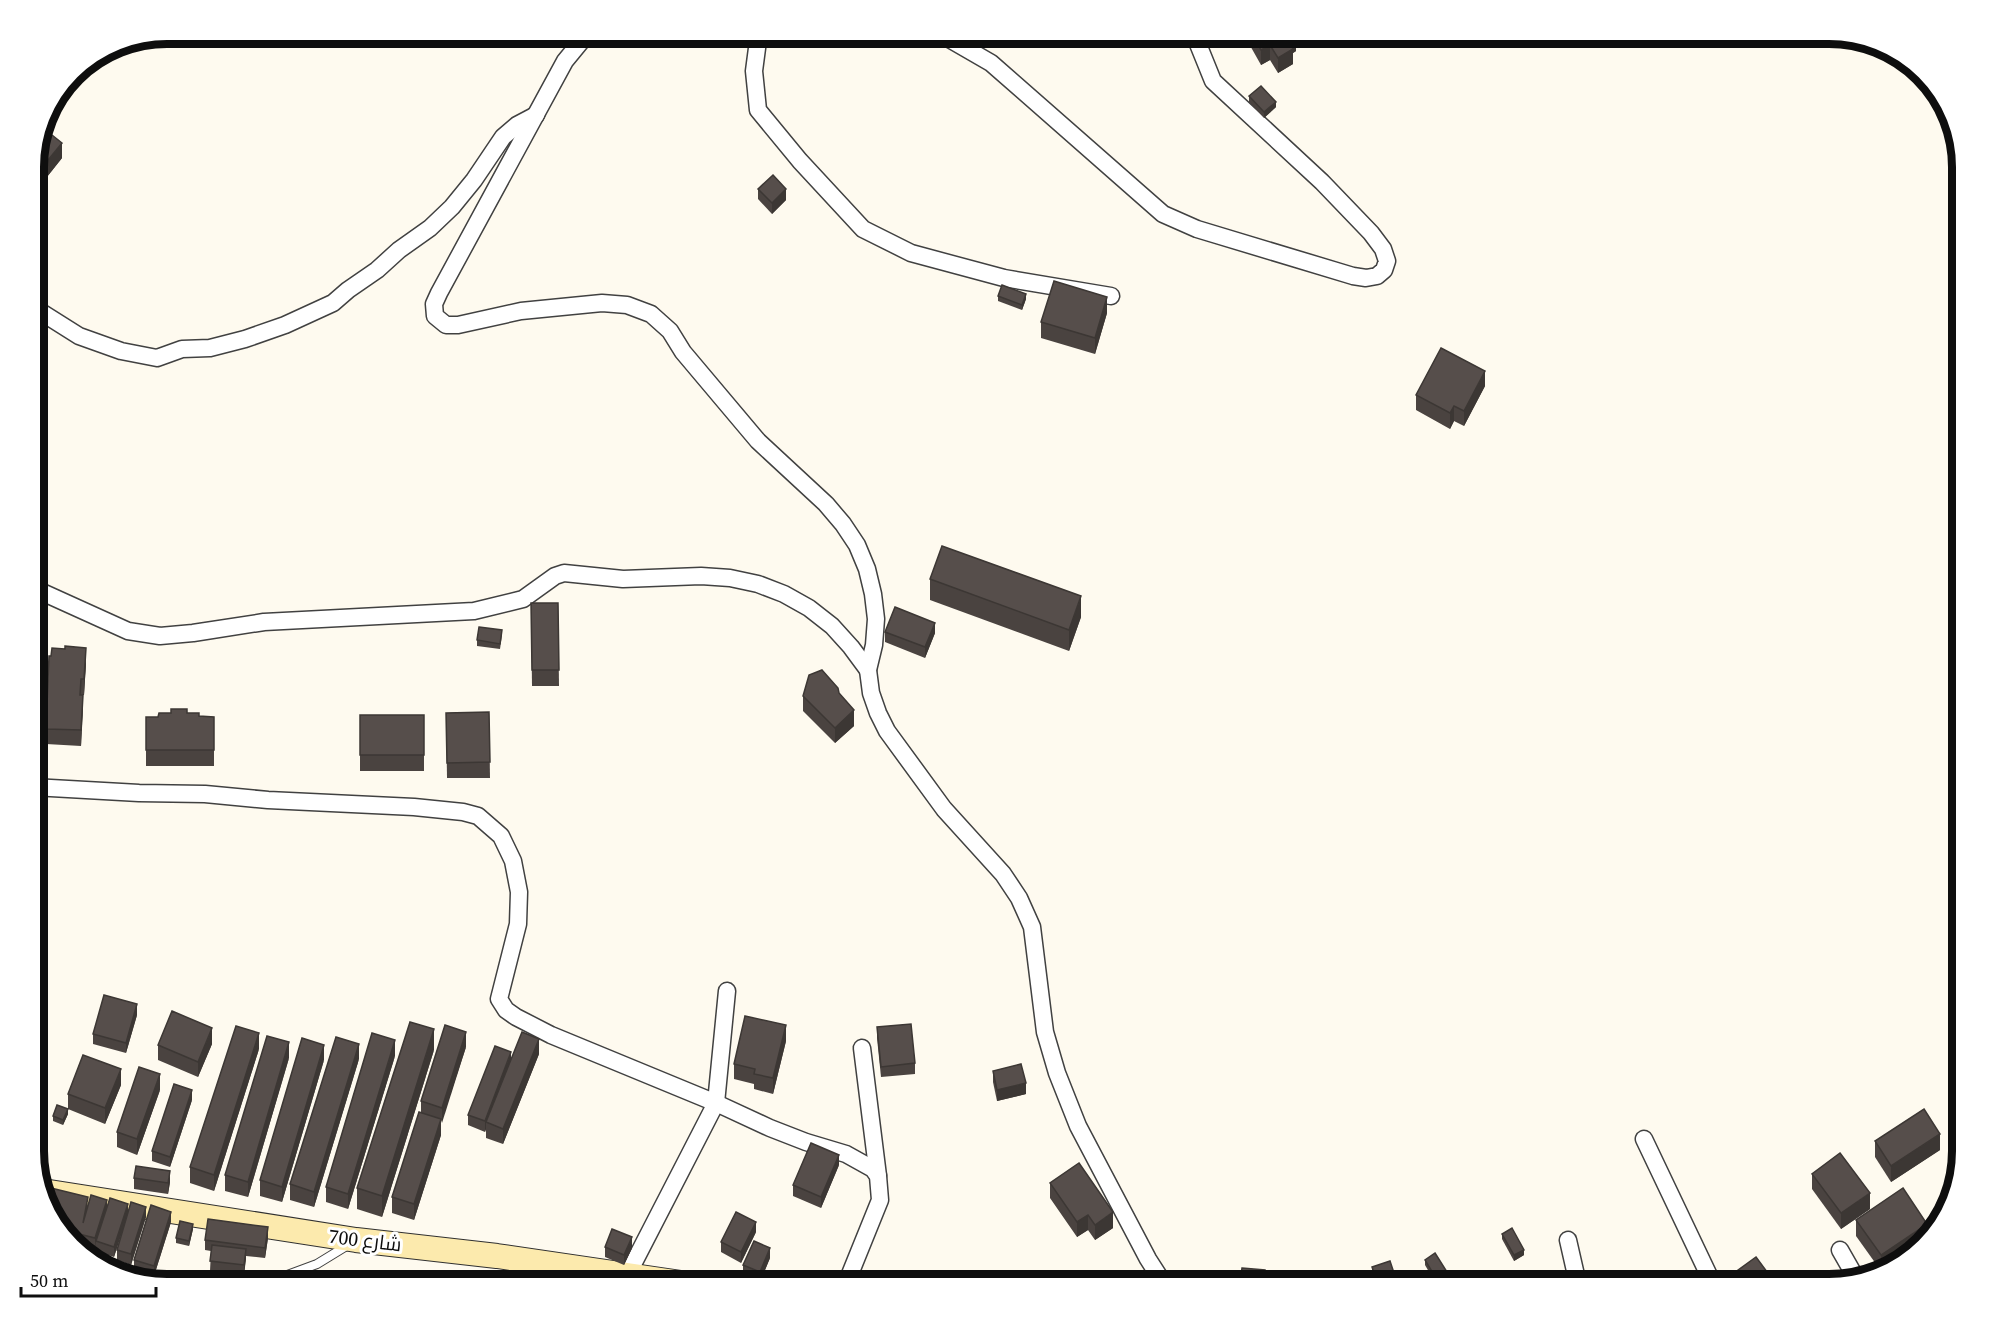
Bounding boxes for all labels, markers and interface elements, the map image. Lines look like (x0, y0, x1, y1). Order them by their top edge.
street label: شارع 700 (327, 1222, 403, 1258)
scale bar (21, 1260, 156, 1298)
text: 50 m (30, 1268, 68, 1293)

